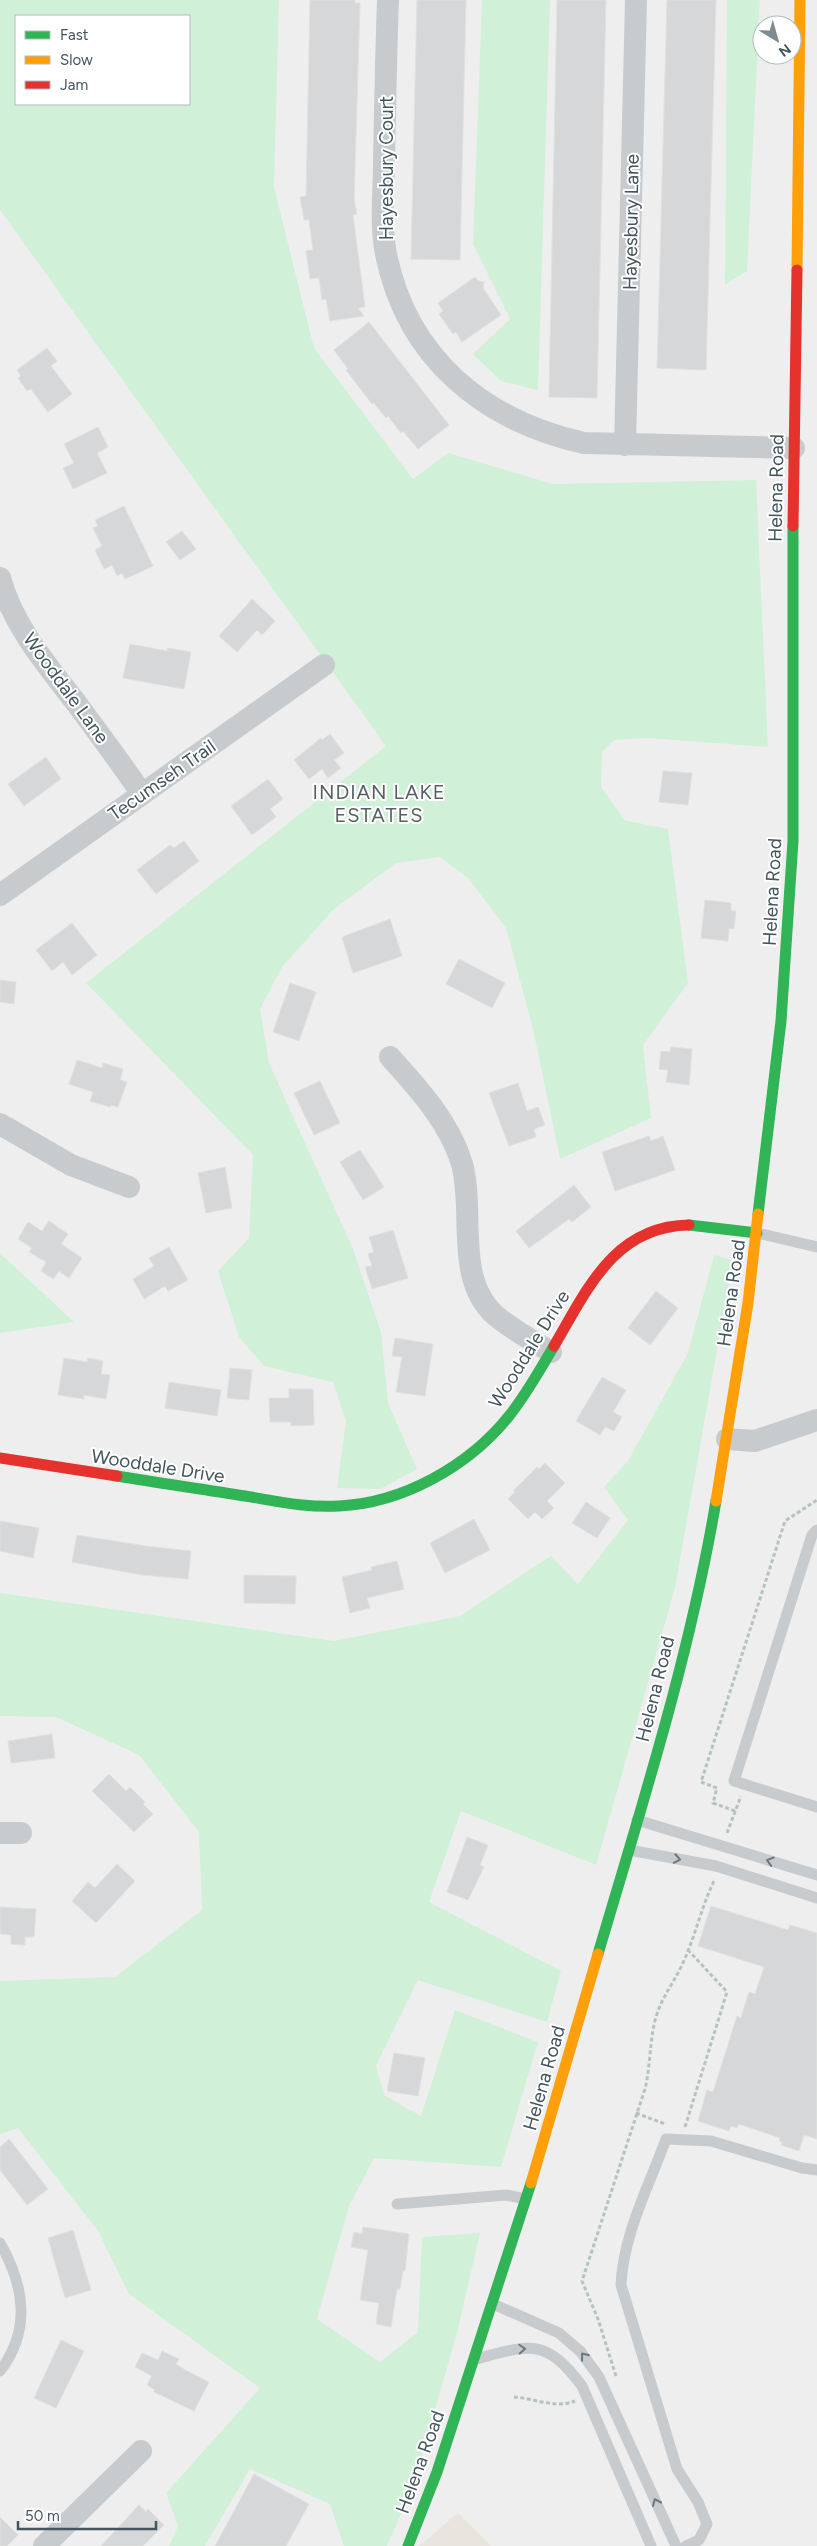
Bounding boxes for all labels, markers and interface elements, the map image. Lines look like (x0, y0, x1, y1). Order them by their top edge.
legend (15, 15, 190, 105)
north arrow (752, 15, 802, 65)
text: Fast (60, 26, 89, 44)
text: N (775, 40, 794, 60)
text: Slow (60, 51, 93, 69)
text: Jam (60, 76, 88, 94)
street label: Hayesbury Court (375, 96, 398, 240)
street label: Hayesbury Lane (618, 154, 644, 290)
street label: Helena Road (764, 434, 788, 542)
street label: Wooddale Lane (18, 628, 114, 748)
street label: Tecumseh Trail (104, 735, 220, 825)
district label: INDIAN LAKE ESTATES (312, 780, 446, 827)
street label: Helena Road (758, 838, 786, 946)
street label: Helena Road (712, 1238, 750, 1348)
street label: Wooddale Drive (484, 1286, 574, 1412)
street label: Wooddale Drive (90, 1444, 226, 1488)
street label: Helena Road (631, 1634, 679, 1744)
one-way arrow (672, 1853, 681, 1863)
one-way arrow (767, 1856, 775, 1866)
street label: Helena Road (518, 2023, 570, 2133)
one-way arrow (518, 2343, 526, 2354)
one-way arrow (581, 2352, 590, 2362)
street label: Helena Road (391, 2407, 449, 2517)
scale bar (18, 2498, 155, 2530)
one-way arrow (651, 2498, 662, 2507)
text: 50 m (25, 2507, 60, 2525)

